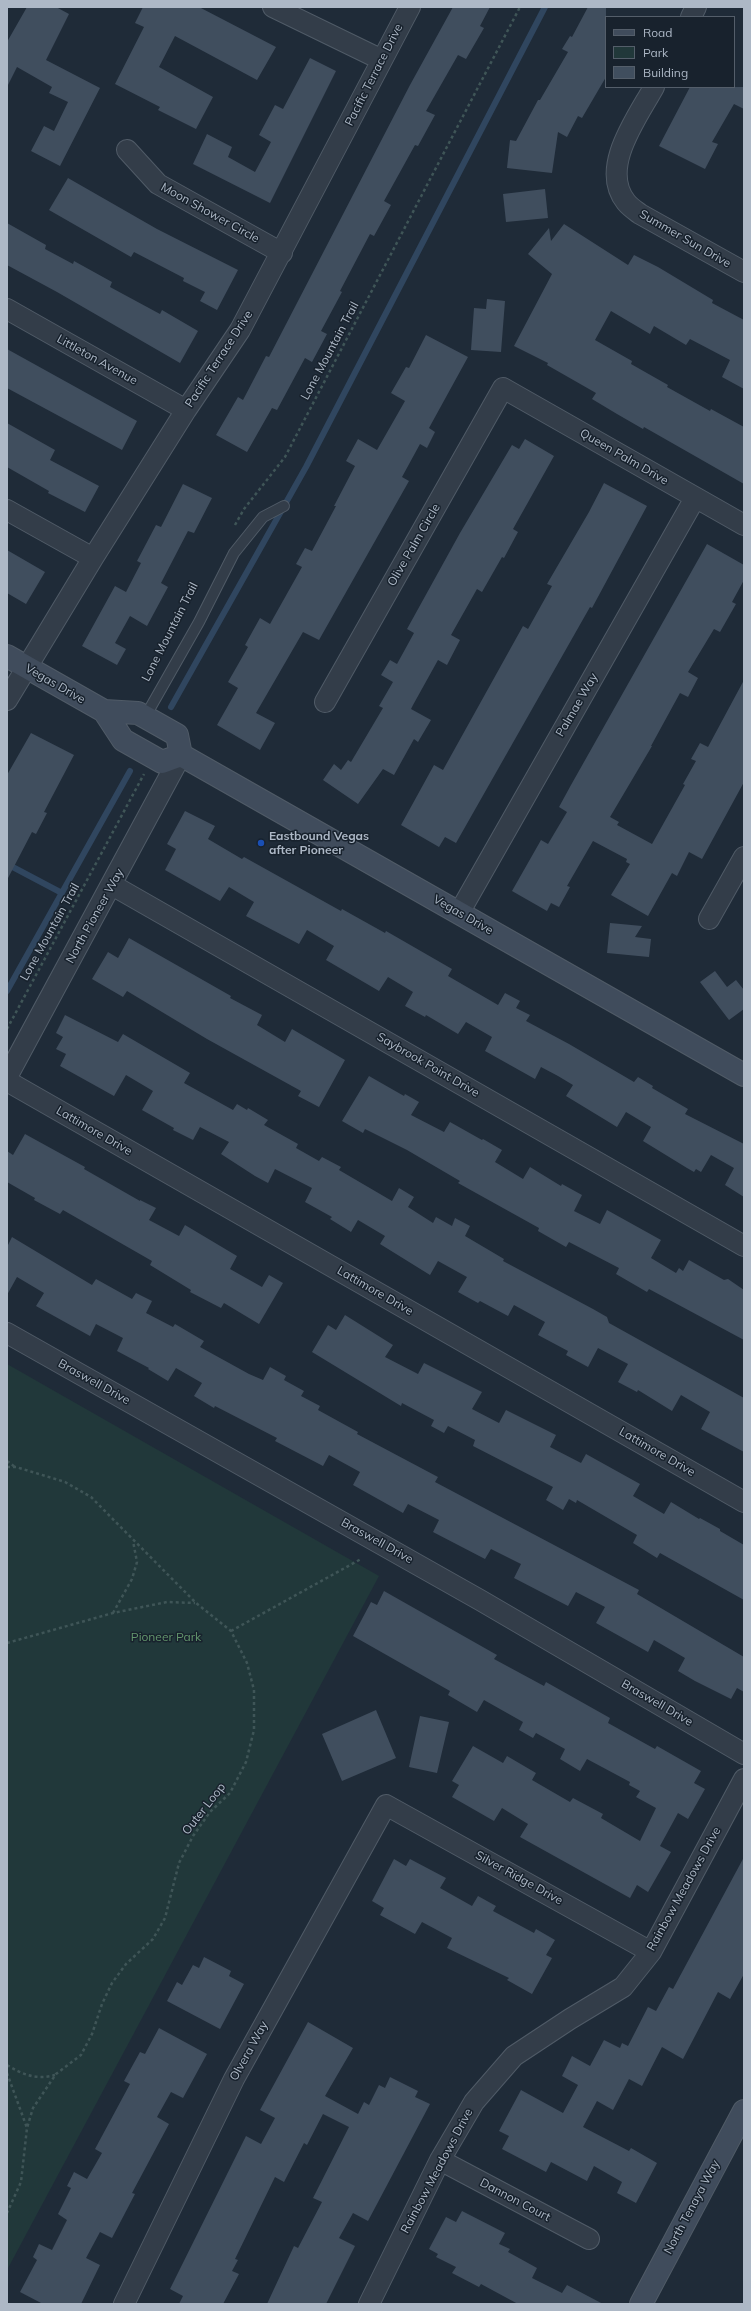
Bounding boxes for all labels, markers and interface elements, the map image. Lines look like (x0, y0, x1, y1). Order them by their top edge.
legend (605, 16, 735, 88)
street label: Pacific Terrace Drive (342, 22, 406, 128)
text: Road (643, 25, 672, 40)
text: Park (643, 45, 668, 60)
text: Building (643, 65, 688, 80)
street label: Moon Shower Circle (158, 180, 262, 246)
street label: Summer Sun Drive (637, 207, 733, 271)
street label: Lone Mountain Trail (298, 299, 362, 403)
street label: Pacific Terrace Drive (182, 308, 256, 410)
street label: Littleton Avenue (54, 332, 140, 388)
street label: Queen Palm Drive (577, 426, 671, 488)
street label: Olive Palm Circle (385, 501, 443, 589)
street label: Lone Mountain Trail (139, 580, 201, 684)
street label: Vegas Drive (23, 661, 87, 707)
street label: Palmae Way (553, 671, 601, 739)
place label: Eastbound Vegas after Pioneer (269, 829, 369, 857)
marker: Eastbound Vegas after Pioneer (256, 838, 266, 848)
street label: North Pioneer Way (63, 866, 127, 966)
street label: Lone Mountain Trail (17, 881, 83, 983)
street label: Vegas Drive (431, 892, 495, 938)
street label: Saybrook Point Drive (374, 1030, 482, 1100)
street label: Lattimore Drive (54, 1103, 134, 1159)
street label: Lattimore Drive (335, 1263, 415, 1319)
street label: Braswell Drive (55, 1356, 133, 1408)
street label: Lattimore Drive (617, 1424, 697, 1480)
street label: Braswell Drive (338, 1515, 416, 1567)
park label: Pioneer Park (131, 1630, 201, 1644)
street label: Braswell Drive (619, 1677, 695, 1729)
street label: Outer Loop (179, 1780, 229, 1838)
street label: Rainbow Meadows Drive (644, 1825, 724, 1953)
street label: Silver Ridge Drive (473, 1848, 565, 1908)
street label: Olvera Way (227, 2019, 271, 2083)
street label: Rainbow Meadows Drive (398, 2106, 476, 2236)
street label: North Tenaya Way (661, 2157, 723, 2257)
street label: Dannon Court (477, 2175, 553, 2225)

